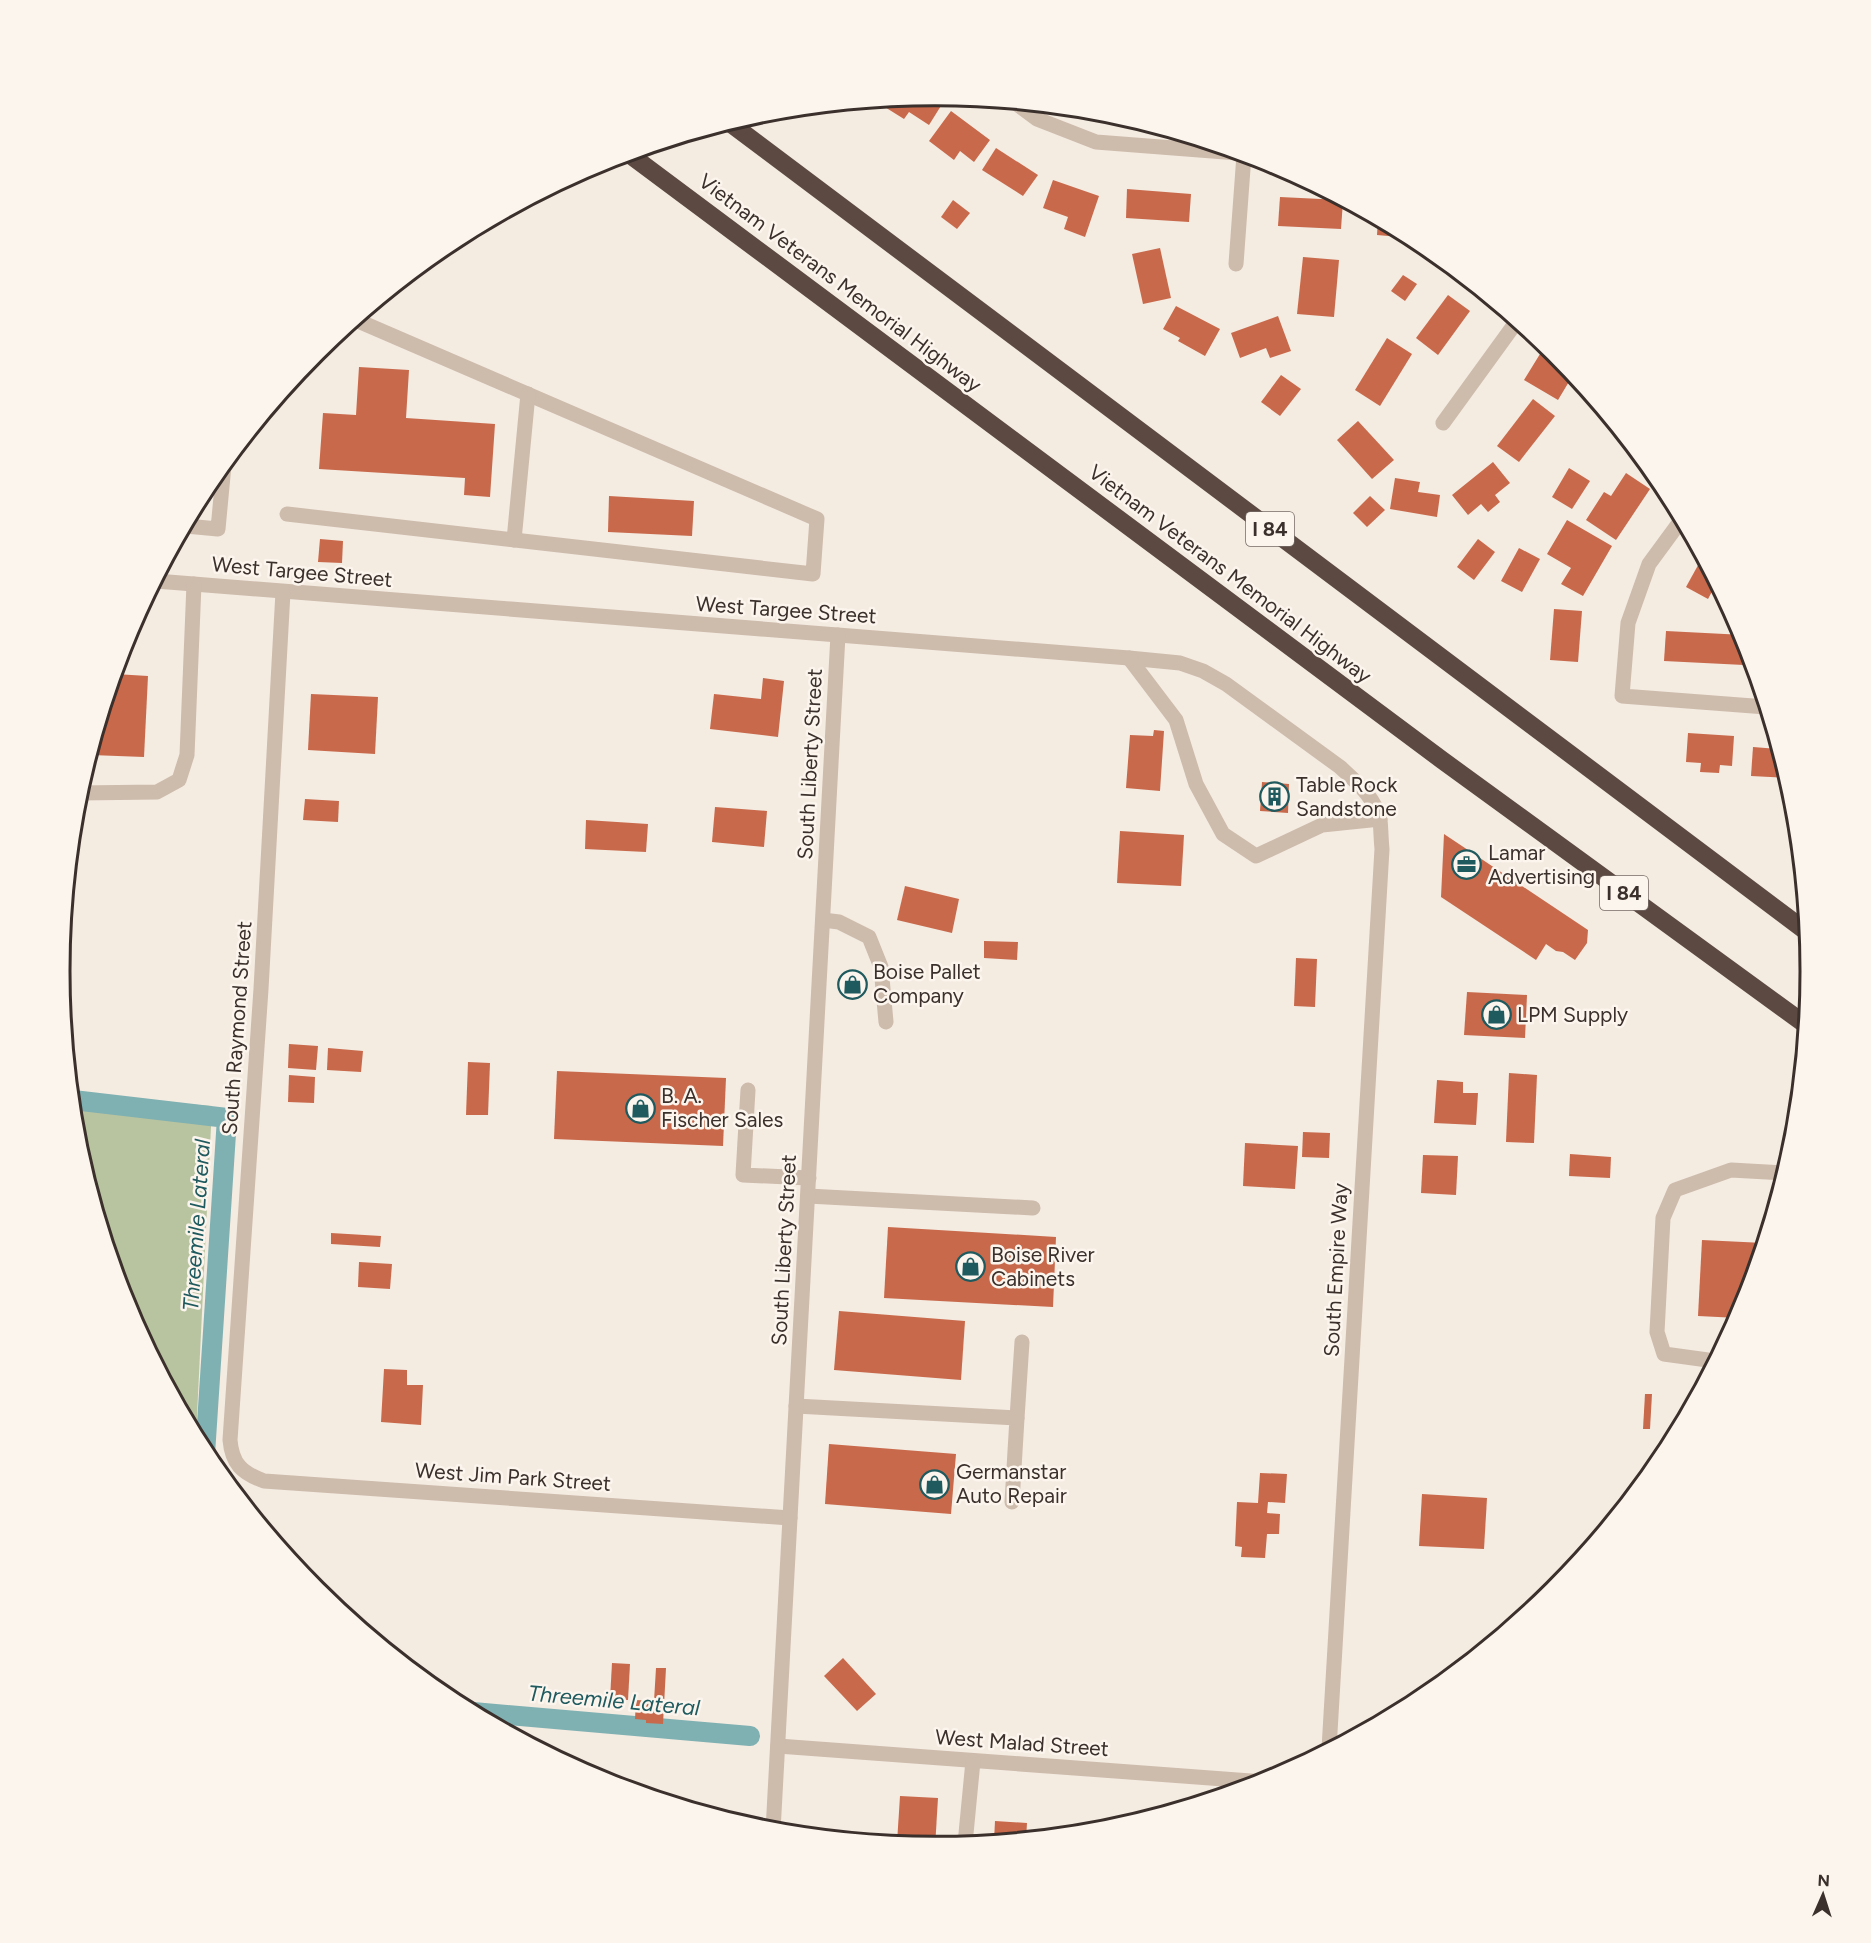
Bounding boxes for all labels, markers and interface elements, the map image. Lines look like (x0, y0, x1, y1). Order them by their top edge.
street label: Vietnam Veterans Memorial Highway (694, 168, 987, 397)
street label: Vietnam Veterans Memorial Highway (1084, 459, 1377, 688)
road number: I 84 (1246, 512, 1294, 546)
street label: West Targee Street (211, 551, 393, 592)
street label: West Targee Street (695, 591, 877, 628)
street label: South Liberty Street (792, 668, 827, 860)
place label: Table Rock Sandstone (1296, 772, 1398, 821)
building icon: Table Rock Sandstone (1259, 781, 1291, 813)
place label: Lamar Advertising (1488, 840, 1595, 889)
office icon: Lamar Advertising (1451, 849, 1483, 881)
road number: I 84 (1600, 876, 1648, 910)
street label: South Raymond Street (217, 920, 256, 1136)
place label: Boise Pallet Company (873, 959, 981, 1008)
shop icon: Boise Pallet Company (836, 968, 868, 1000)
shop icon: LPM Supply (1480, 999, 1512, 1031)
place label: LPM Supply (1517, 1002, 1628, 1027)
place label: B. A. Fischer Sales (661, 1083, 783, 1132)
shop icon: B. A. Fischer Sales (624, 1092, 656, 1124)
water label: Threemile Lateral (177, 1138, 216, 1312)
street label: South Liberty Street (766, 1154, 801, 1346)
street label: South Empire Way (1318, 1182, 1353, 1357)
place label: Boise River Cabinets (991, 1242, 1095, 1291)
shop icon: Boise River Cabinets (954, 1251, 986, 1283)
street label: West Jim Park Street (414, 1457, 612, 1496)
place label: Germanstar Auto Repair (956, 1459, 1067, 1508)
shop icon: Germanstar Auto Repair (919, 1468, 951, 1500)
water label: Threemile Lateral (527, 1680, 701, 1721)
street label: West Malad Street (934, 1724, 1110, 1761)
north arrow (1793, 1865, 1853, 1925)
text: N (1817, 1871, 1830, 1890)

